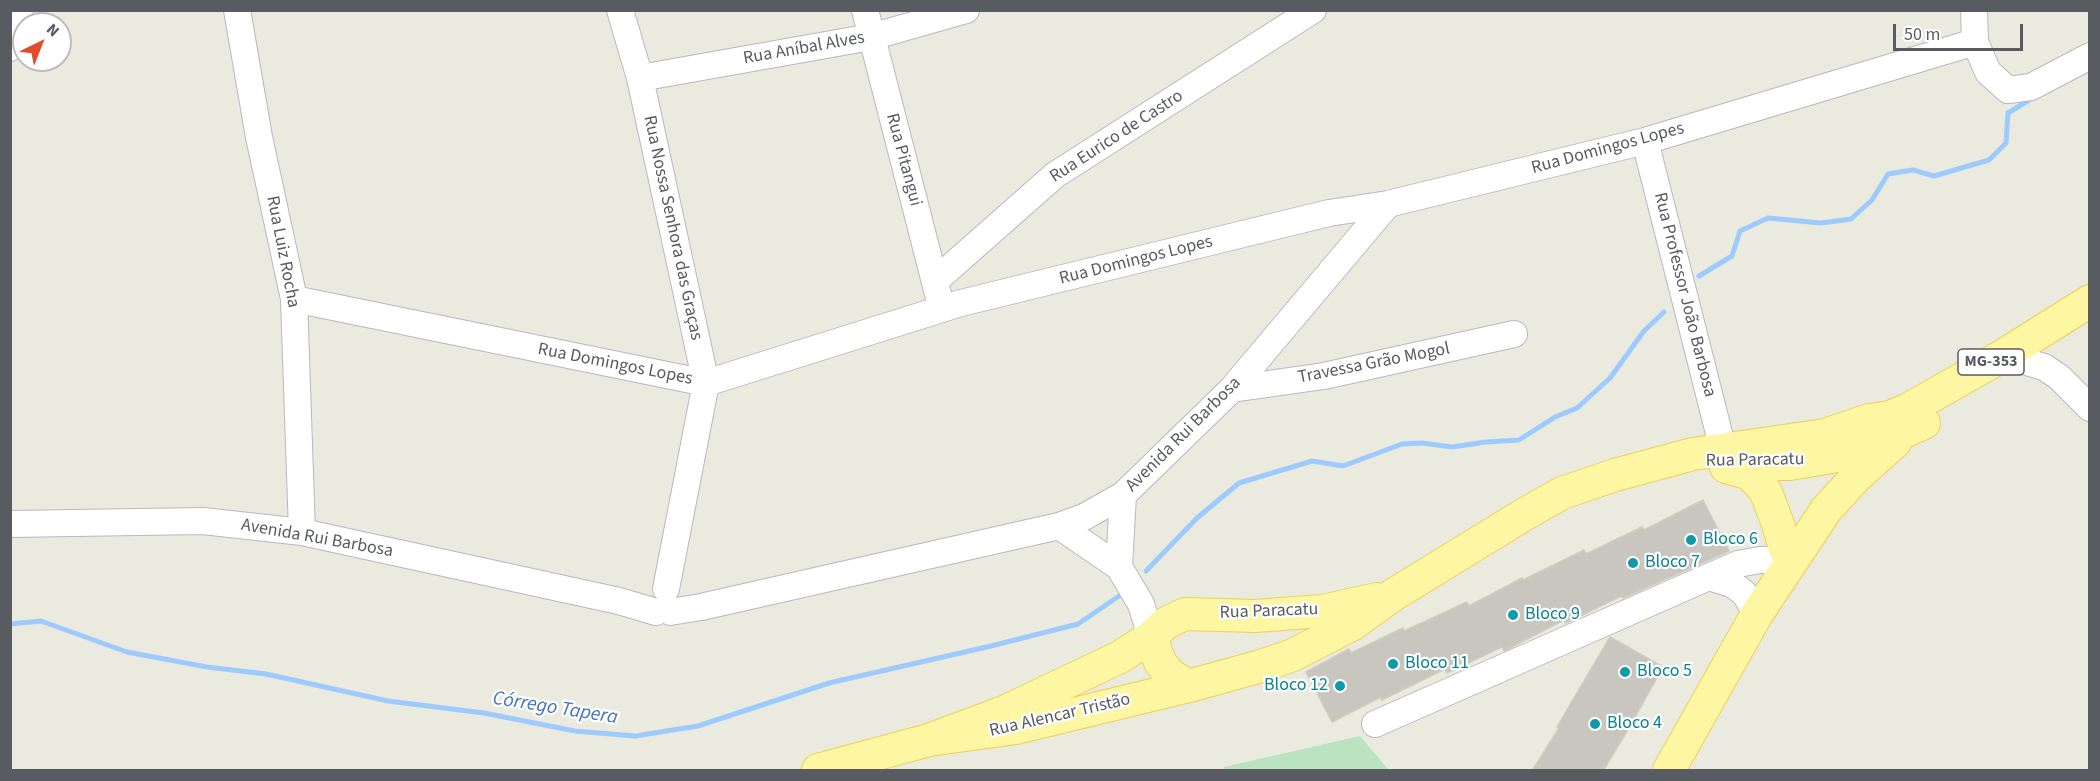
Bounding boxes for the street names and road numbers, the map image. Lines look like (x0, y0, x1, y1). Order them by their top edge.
street label: Rua Aníbal Alves (742, 28, 866, 70)
street label: Rua Eurico de Castro (1046, 86, 1188, 188)
street label: Rua Pitangui (880, 111, 926, 209)
street label: Rua Nossa Senhora das Graças (638, 114, 706, 342)
street label: Rua Domingos Lopes (1529, 118, 1687, 180)
street label: Rua Professor João Barbosa (1648, 190, 1720, 400)
street label: Rua Luiz Rocha (261, 194, 303, 310)
street label: Rua Domingos Lopes (1057, 232, 1215, 290)
street label: Rua Domingos Lopes (536, 339, 694, 391)
street label: Travessa Grão Mogol (1296, 339, 1452, 389)
road number: MG-353 (1958, 349, 2024, 375)
street label: Avenida Rui Barbosa (1122, 373, 1246, 497)
street label: Rua Paracatu (1705, 449, 1805, 473)
street label: Avenida Rui Barbosa (239, 515, 395, 563)
street label: Rua Paracatu (1219, 599, 1319, 625)
street label: Rua Alencar Tristão (987, 689, 1133, 743)

